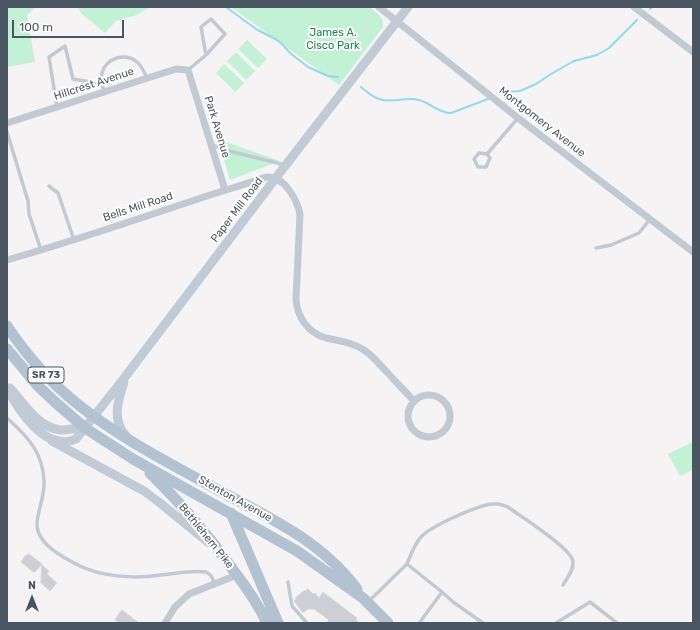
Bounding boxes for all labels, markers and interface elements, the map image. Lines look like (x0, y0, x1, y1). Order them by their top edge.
scale bar (14, 12, 126, 38)
text: 100 m (19, 20, 53, 34)
park label: James A. Cisco Park (306, 26, 360, 52)
street label: Hillcrest Avenue (52, 65, 136, 103)
street label: Montgomery Avenue (496, 84, 588, 160)
street label: Park Avenue (201, 94, 233, 160)
street label: Paper Mill Road (208, 175, 266, 245)
street label: Bells Mill Road (101, 189, 175, 225)
road number: SR 73 (28, 367, 64, 383)
street label: Stenton Avenue (196, 473, 274, 525)
street label: Bethlehem Pike (176, 501, 236, 571)
north arrow (12, 578, 52, 618)
text: N (28, 579, 36, 592)

